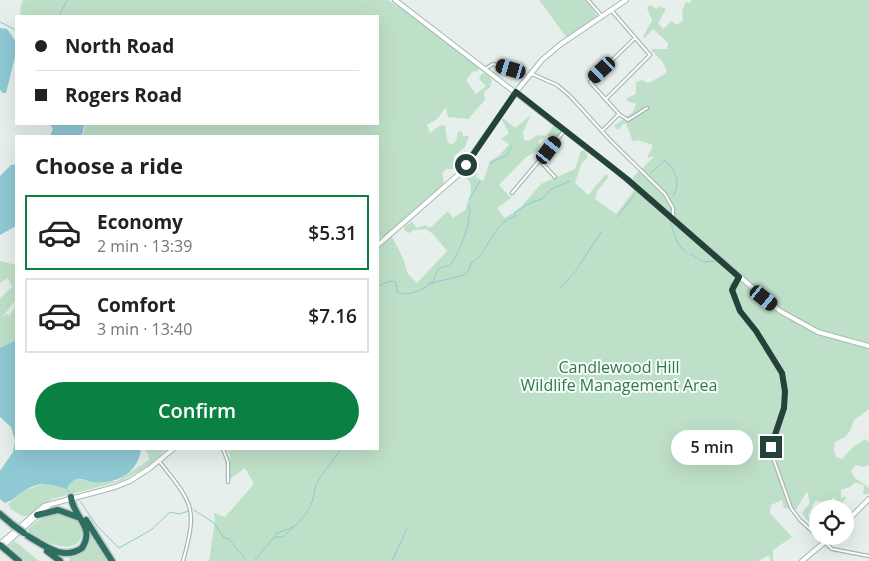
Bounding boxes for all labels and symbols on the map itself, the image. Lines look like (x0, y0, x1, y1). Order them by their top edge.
car (585, 54, 618, 86)
car (494, 57, 527, 81)
car (533, 134, 564, 166)
route start (455, 154, 477, 176)
car (747, 283, 780, 313)
park label: Candlewood Hill Wildlife Management Area (521, 356, 717, 396)
callout: 5 min (671, 430, 754, 464)
route end (760, 436, 782, 458)

